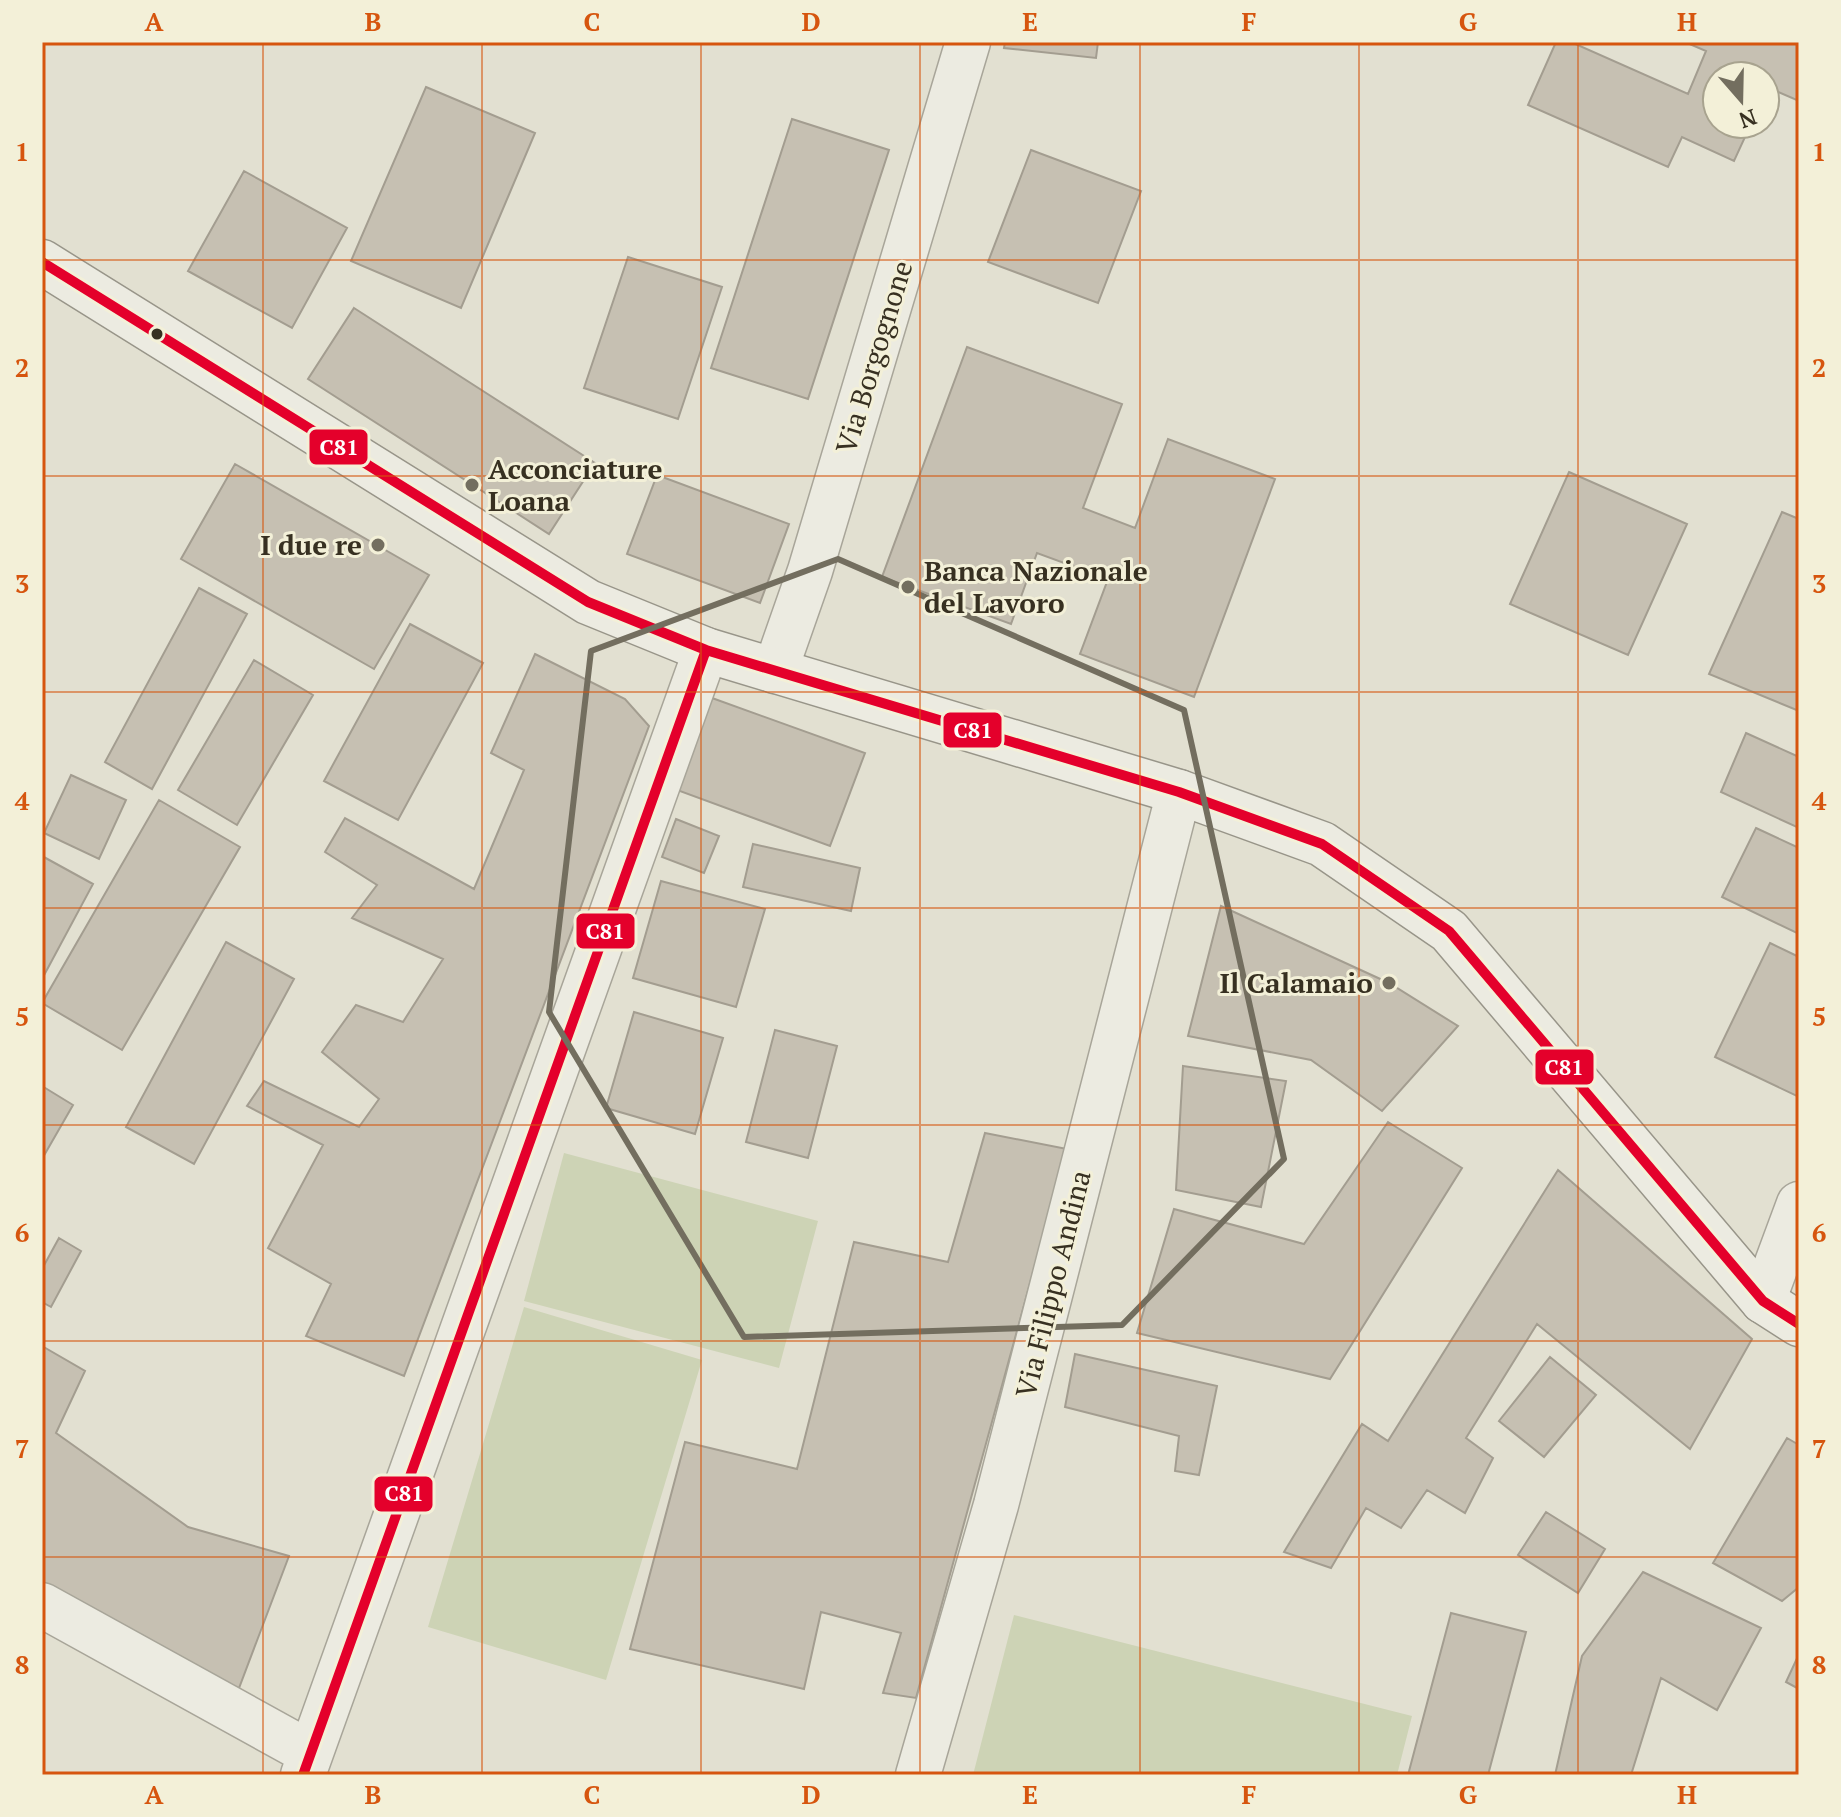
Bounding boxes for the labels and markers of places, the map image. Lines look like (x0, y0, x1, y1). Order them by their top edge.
unlabelled marker (149, 326, 165, 342)
place label: Acconciature Loana (488, 450, 662, 519)
marker: Acconciature Loana (463, 476, 481, 494)
place label: I due re (260, 526, 362, 563)
marker: I due re (369, 536, 387, 554)
place label: Banca Nazionale del Lavoro (924, 552, 1148, 621)
marker: Banca Nazionale del Lavoro (899, 578, 917, 596)
place label: Il Calamaio (1220, 964, 1373, 1001)
marker: Il Calamaio (1380, 974, 1398, 992)

